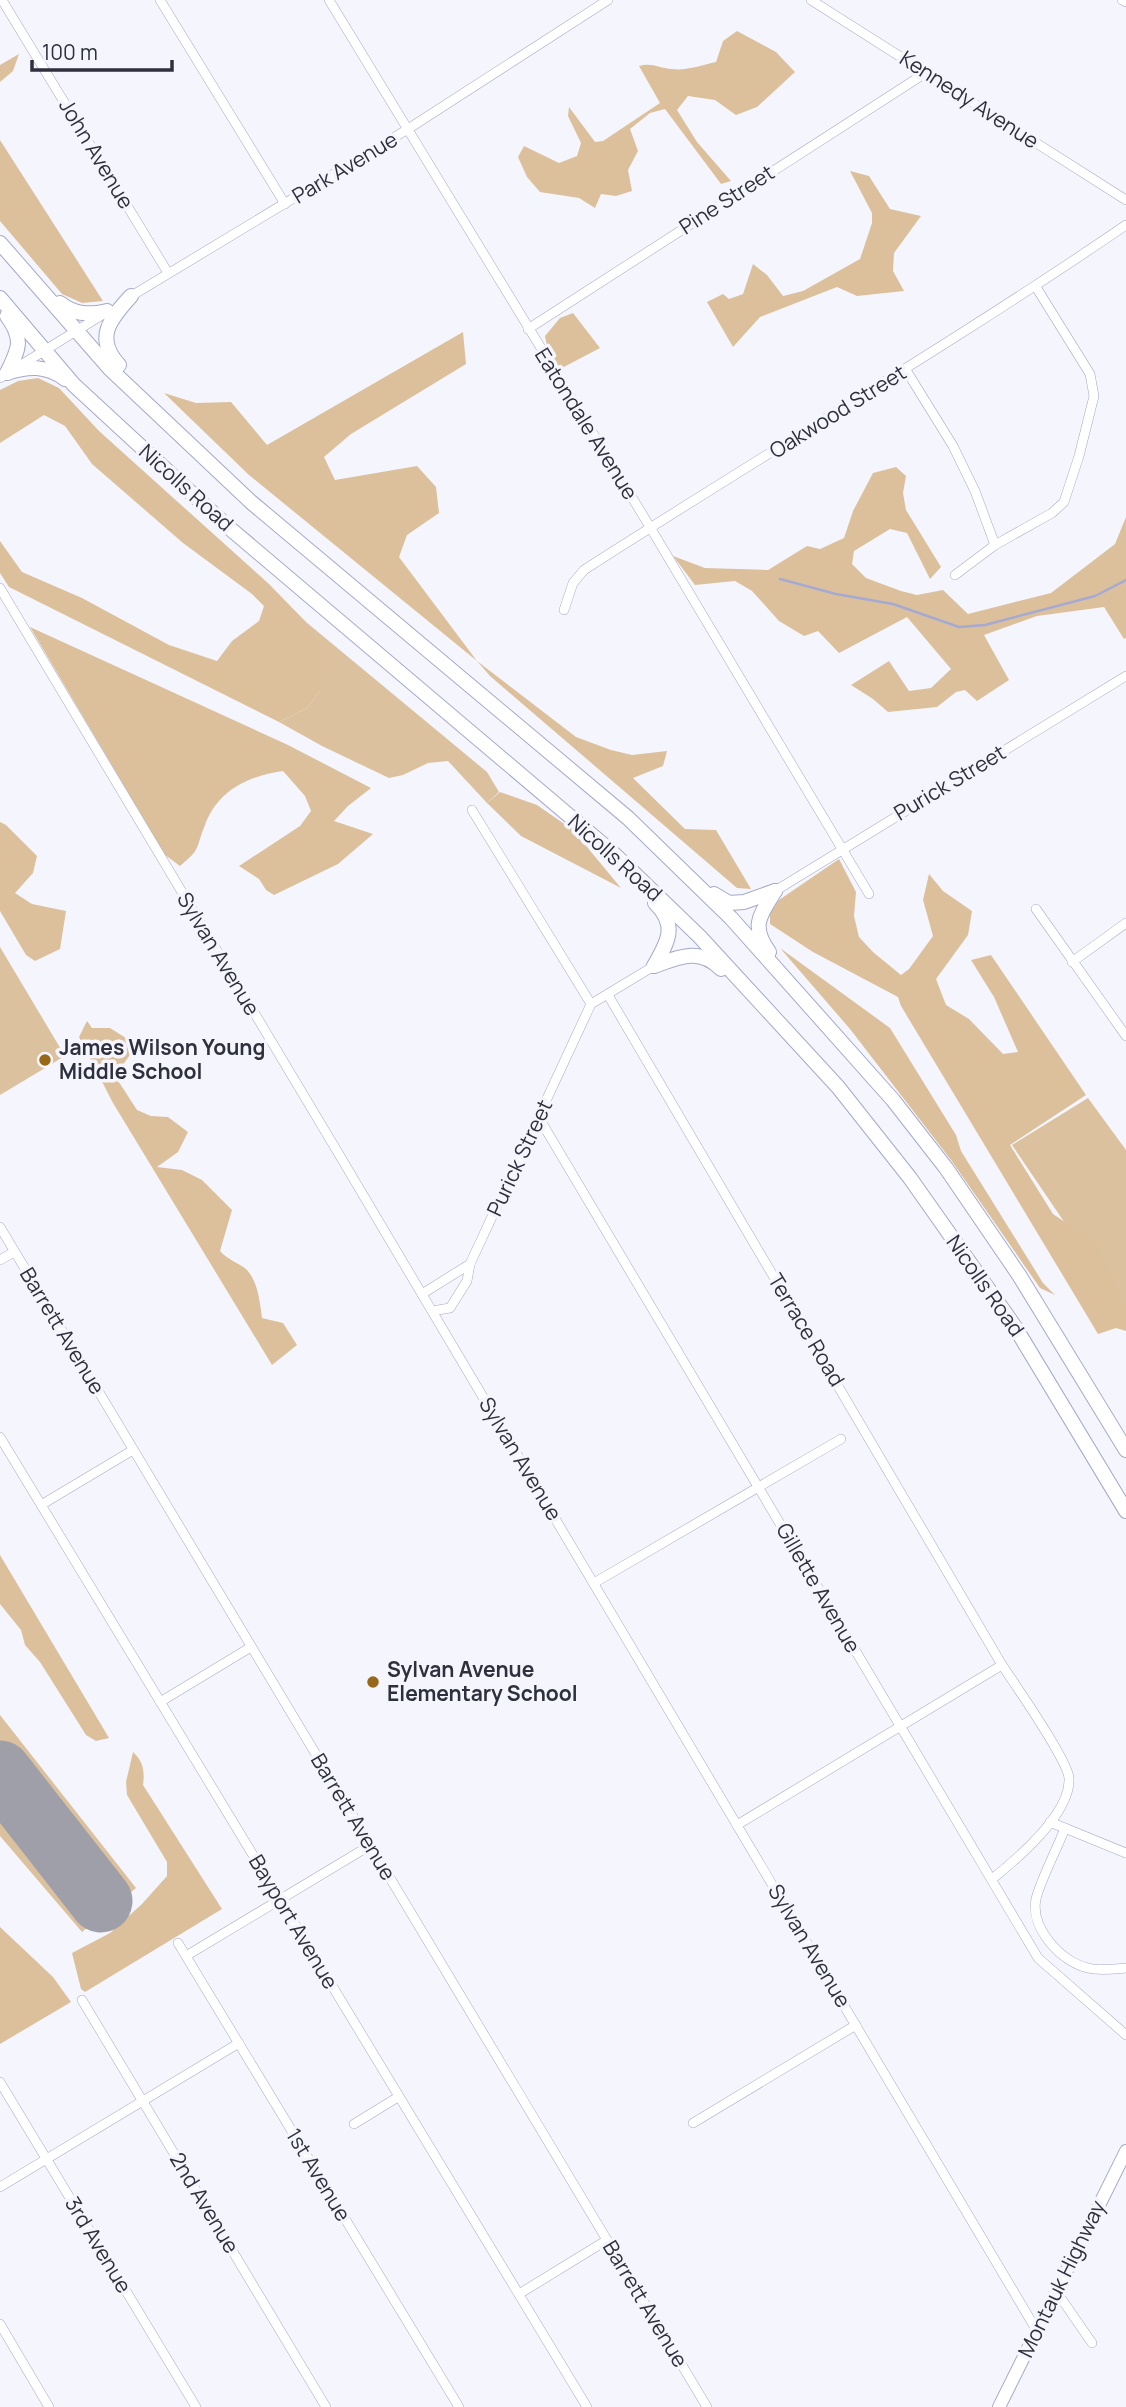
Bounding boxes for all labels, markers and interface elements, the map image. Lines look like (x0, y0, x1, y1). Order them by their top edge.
scale bar (32, 28, 172, 72)
text: 100 m (42, 38, 98, 66)
street label: Kennedy Avenue (895, 44, 1044, 155)
street label: John Avenue (53, 93, 141, 213)
street label: Park Avenue (287, 125, 402, 210)
street label: Pine Street (673, 158, 779, 240)
street label: Eatondale Avenue (529, 342, 645, 505)
street label: Oakwood Street (764, 358, 911, 464)
street label: Nicolls Road (134, 437, 240, 537)
street label: Purick Street (888, 738, 1011, 826)
street label: Nicolls Road (563, 807, 669, 907)
street label: Sylvan Avenue (171, 887, 267, 1020)
place label: James Wilson Young Middle School (59, 1033, 265, 1085)
marker: James Wilson Young Middle School (37, 1052, 53, 1068)
street label: Purick Street (480, 1095, 558, 1220)
street label: Nicolls Road (941, 1229, 1031, 1342)
street label: Barrett Avenue (14, 1262, 112, 1399)
street label: Terrace Road (762, 1268, 852, 1391)
street label: Sylvan Avenue (473, 1392, 569, 1525)
street label: Gillette Avenue (770, 1517, 867, 1658)
place label: Sylvan Avenue Elementary School (387, 1655, 578, 1707)
marker: Sylvan Avenue Elementary School (365, 1674, 381, 1690)
street label: Barrett Avenue (305, 1748, 403, 1885)
street label: Bayport Avenue (243, 1849, 345, 1994)
street label: Sylvan Avenue (762, 1879, 858, 2012)
street label: 1st Avenue (280, 2123, 358, 2226)
street label: 2nd Avenue (164, 2147, 246, 2258)
street label: 3rd Avenue (59, 2191, 139, 2298)
street label: Montauk Highway (1011, 2195, 1111, 2362)
street label: Barrett Avenue (597, 2235, 695, 2372)

